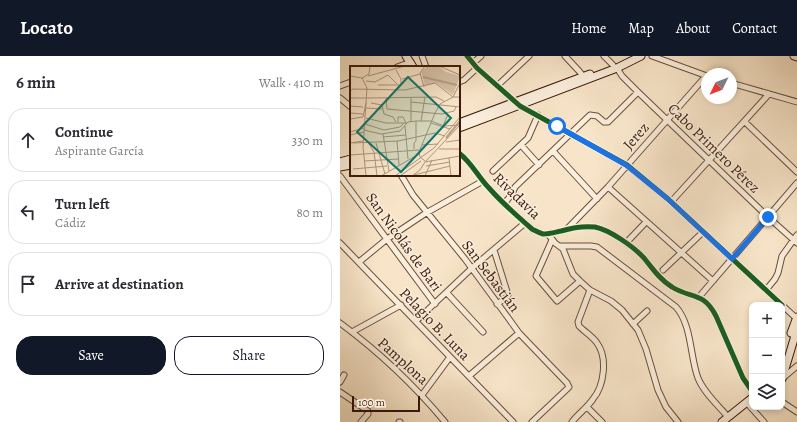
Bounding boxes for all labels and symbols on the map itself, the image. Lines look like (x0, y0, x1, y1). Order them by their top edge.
inset map (350, 66, 460, 176)
north arrow (701, 68, 737, 104)
street label: Cabo Primero Pérez (663, 99, 765, 197)
route start (548, 117, 566, 135)
street label: Jerez (619, 118, 654, 154)
street label: Rivadavia (489, 168, 545, 224)
street label: San Nicolás de Bari (361, 189, 447, 295)
route end (759, 208, 777, 226)
street label: San Sebastián (457, 236, 525, 316)
street label: Pelagio B. Luna (395, 283, 475, 365)
street label: Pamplona (373, 333, 433, 389)
scale bar (352, 394, 420, 413)

